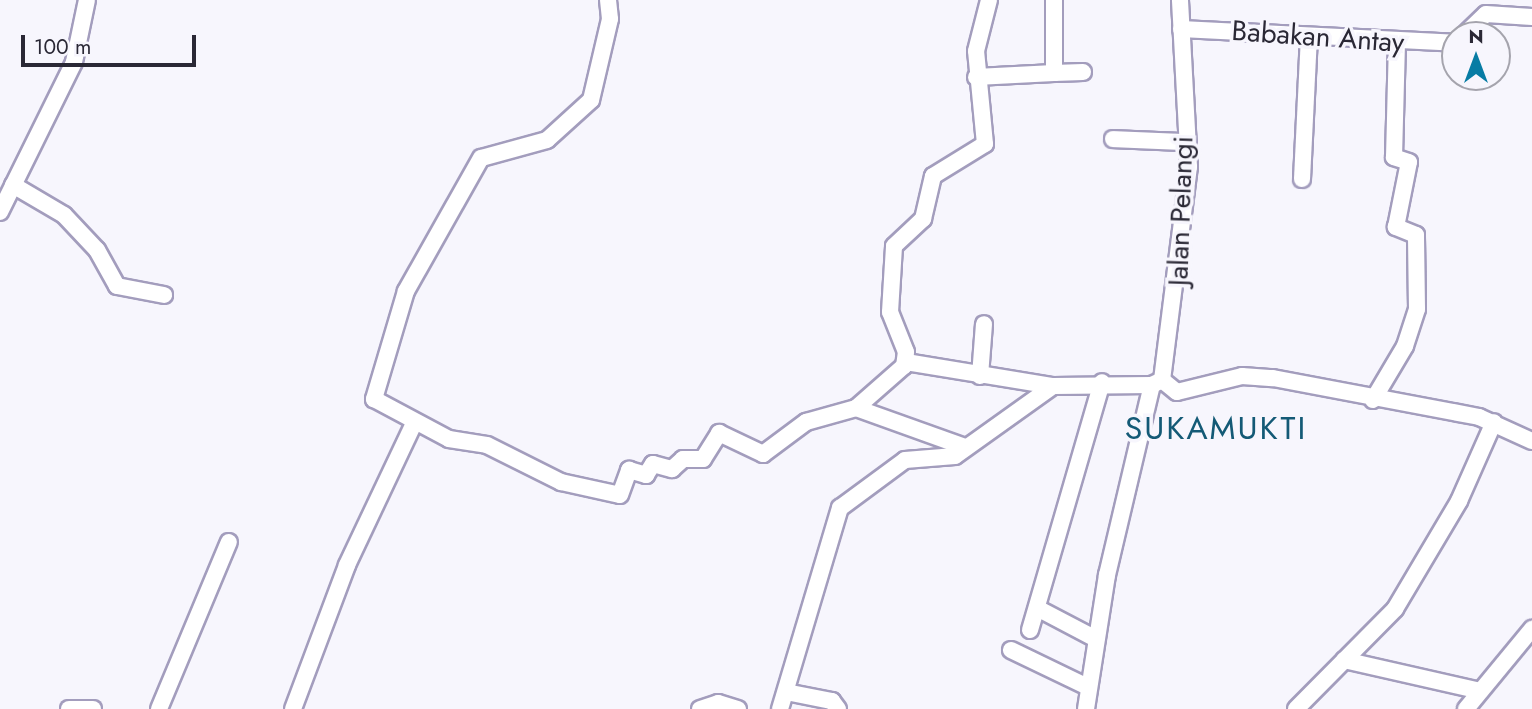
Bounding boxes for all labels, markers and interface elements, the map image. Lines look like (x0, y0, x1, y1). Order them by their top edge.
street label: Babakan Antay (1231, 14, 1405, 60)
scale bar (24, 21, 200, 65)
north arrow (1441, 21, 1511, 91)
text: N (1468, 23, 1484, 50)
text: 100 m (34, 32, 91, 62)
street label: Jalan Pelangi (1162, 135, 1200, 287)
district label: SUKAMUKTI (1126, 409, 1306, 447)

